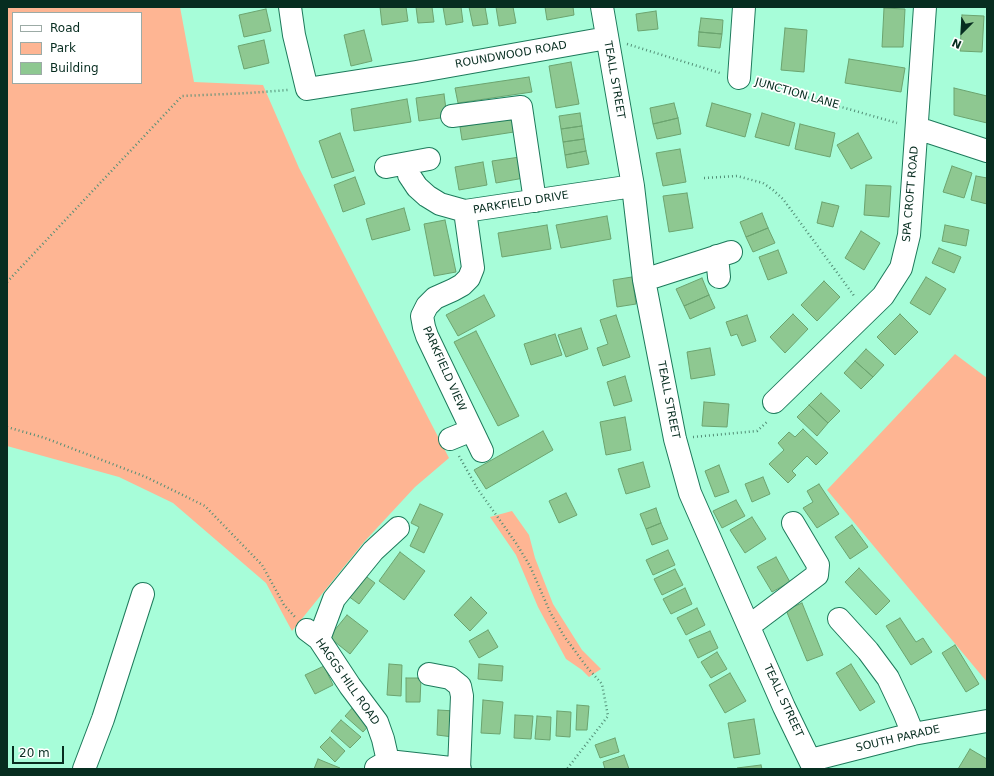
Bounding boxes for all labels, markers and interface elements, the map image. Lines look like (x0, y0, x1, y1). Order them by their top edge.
legend (12, 12, 142, 84)
north arrow (942, 12, 982, 52)
text: Road (50, 21, 80, 35)
text: N (950, 36, 964, 51)
street label: ROUNDWOOD ROAD (454, 39, 568, 71)
street label: TEALL STREET (601, 40, 627, 120)
text: Park (50, 41, 76, 55)
text: Building (50, 61, 99, 75)
street label: JUNCTION LANE (754, 76, 840, 112)
street label: SPA CROFT ROAD (900, 145, 922, 243)
street label: PARKFIELD DRIVE (472, 189, 570, 217)
street label: PARKFIELD VIEW (419, 325, 469, 413)
street label: TEALL STREET (654, 360, 682, 440)
street label: HAGGS HILL ROAD (312, 636, 382, 728)
street label: TEALL STREET (760, 662, 806, 740)
street label: SOUTH PARADE (855, 723, 941, 755)
scale bar (14, 738, 66, 764)
text: 20 m (19, 746, 50, 760)

